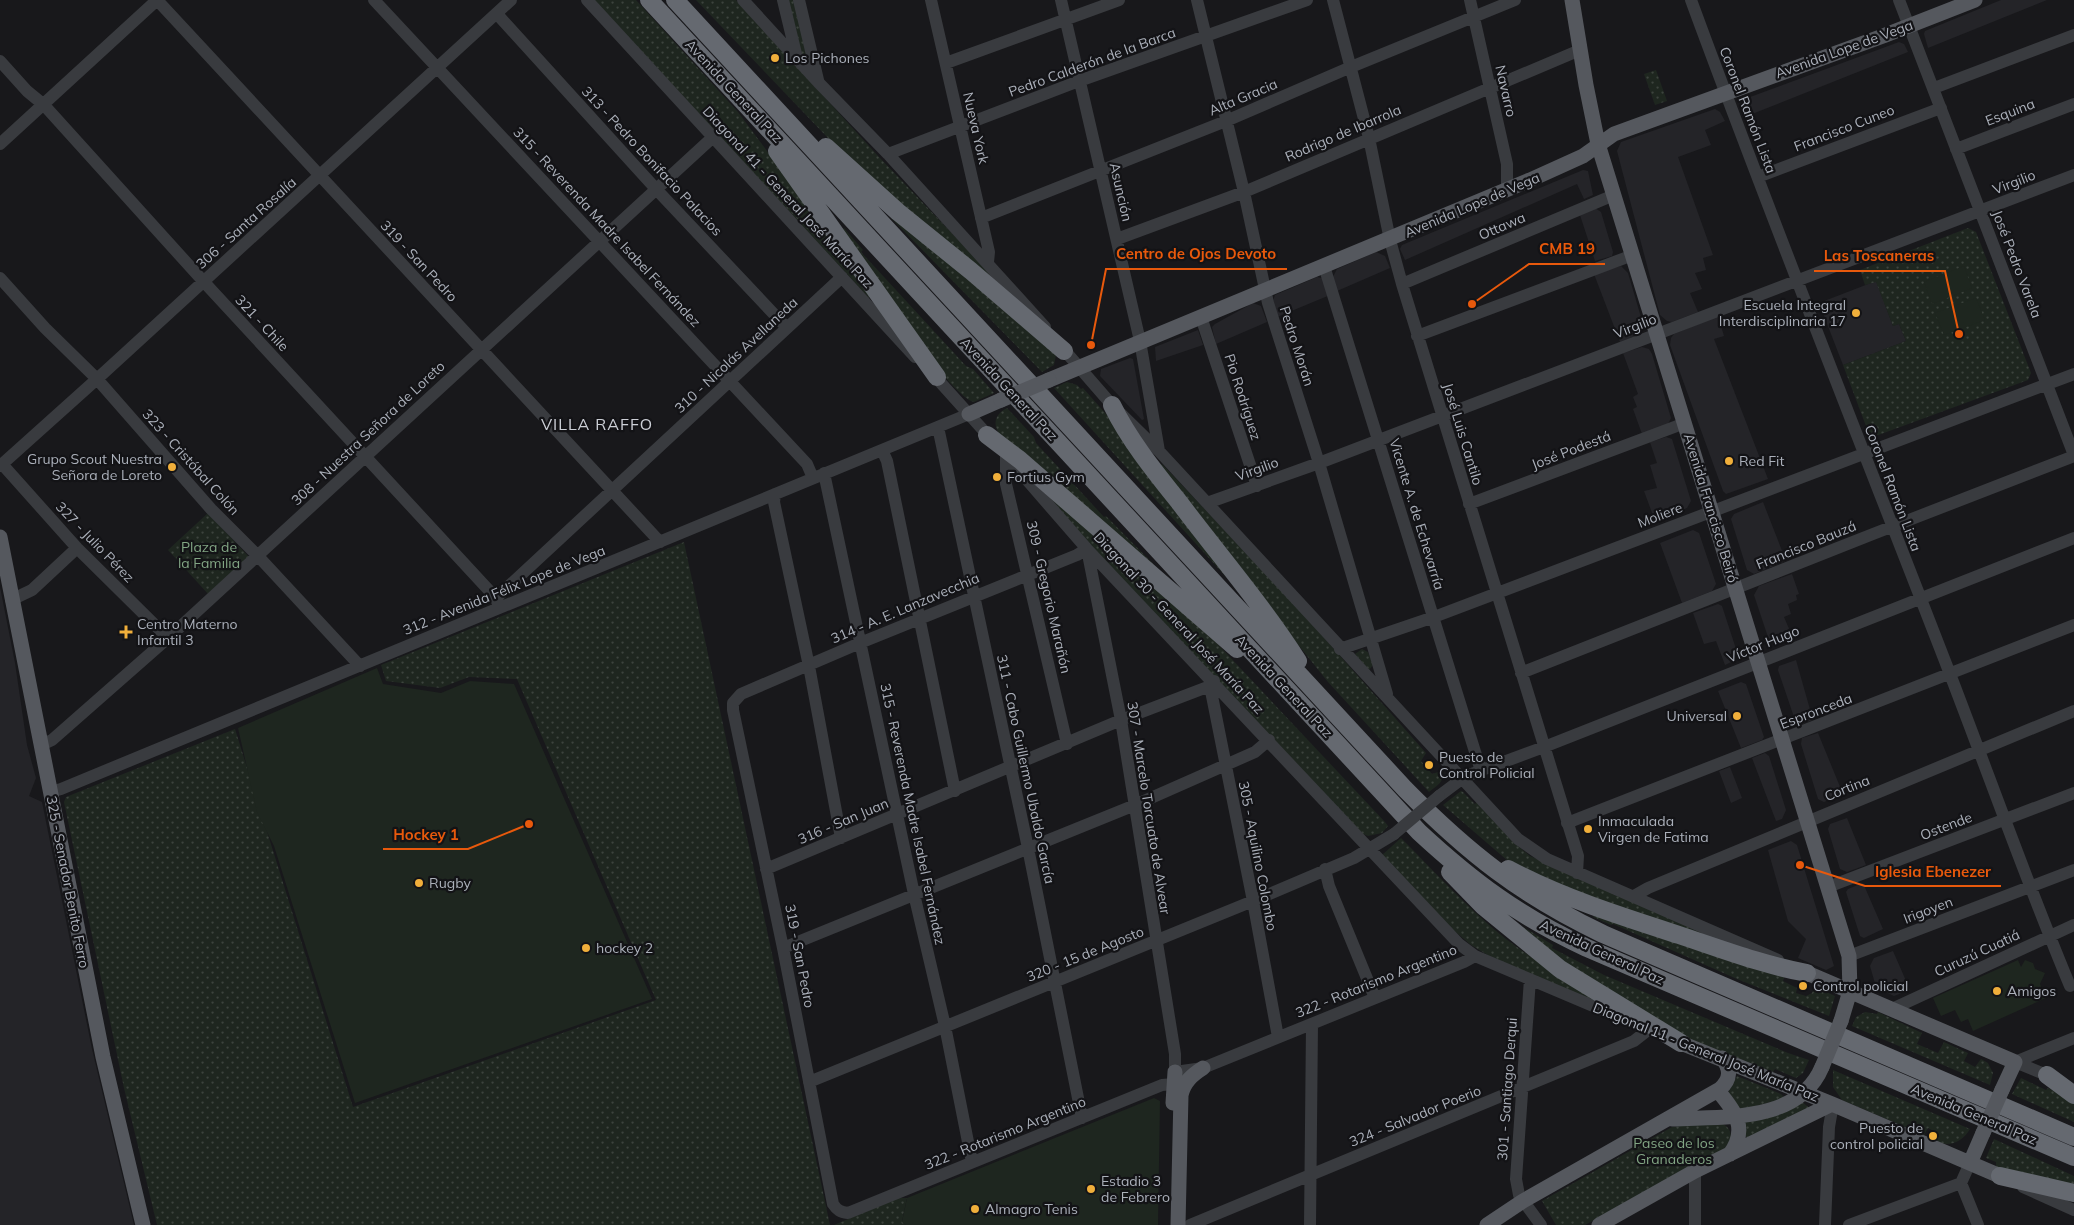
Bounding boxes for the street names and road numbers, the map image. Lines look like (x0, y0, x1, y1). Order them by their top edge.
street label: Avenida Lope de Vega (1773, 16, 1915, 82)
street label: Pedro Calderón de la Barca (1006, 23, 1178, 101)
street label: Avenida General Paz (681, 35, 787, 147)
street label: Coronel Ramón Lista (1716, 44, 1780, 176)
street label: Navarro (1491, 63, 1521, 119)
street label: Alta Gracia (1206, 74, 1280, 120)
street label: 313 - Pedro Bonifacio Palacios (578, 82, 726, 240)
street label: Nueva York (959, 90, 993, 166)
street label: Esquina (1983, 94, 2037, 130)
street label: Rodrigo de Ibarrola (1282, 100, 1404, 166)
street label: Francisco Cuneo (1791, 101, 1897, 155)
street label: Diagonal 41 - General José María Paz (699, 102, 877, 292)
street label: 315 - Reverenda Madre Isabel Fernández (509, 123, 705, 331)
street label: Asunción (1105, 161, 1137, 223)
street label: Virgilio (1990, 166, 2038, 198)
street label: Avenida Lope de Vega (1402, 168, 1542, 242)
street label: 306 - Santa Rosalía (192, 173, 300, 273)
street label: Ottawa (1476, 208, 1528, 244)
street label: José Pedro Varela (1988, 208, 2046, 320)
street label: 319 - San Pedro (377, 216, 461, 306)
street label: 321 - Chile (231, 291, 293, 355)
street label: 310 - Nicolás Avellaneda (671, 293, 801, 417)
street label: Pedro Morán (1276, 304, 1318, 388)
street label: Virgilio (1611, 310, 1659, 342)
street label: Avenida General Paz (956, 333, 1062, 445)
street label: Pio Rodríguez (1221, 352, 1265, 442)
street label: 308 - Nuestra Señora de Loreto (287, 357, 449, 509)
street label: José Luis Cantilo (1439, 381, 1487, 487)
street label: 323 - Cristóbal Colón (139, 405, 243, 519)
street label: Coronel Ramón Lista (1861, 422, 1925, 554)
street label: José Podestá (1529, 427, 1613, 473)
street label: Avenida Francisco Beiró (1680, 431, 1742, 585)
street label: Vicente A. de Echevarría (1385, 436, 1449, 592)
street label: Virgilio (1233, 453, 1281, 485)
street label: 327 - Julio Pérez (52, 498, 138, 586)
street label: Moliere (1635, 498, 1685, 532)
street label: Francisco Bauzá (1753, 517, 1859, 573)
street label: 309 - Gregorio Marañón (1023, 519, 1075, 675)
street label: Diagonal 30 - General José María Paz (1090, 528, 1268, 718)
street label: 312 - Avenida Félix Lope de Vega (400, 541, 608, 639)
street label: 314 - A. E. Lanzavecchia (828, 569, 982, 647)
street label: Víctor Hugo (1724, 621, 1802, 667)
street label: Avenida General Paz (1231, 630, 1337, 742)
street label: 311 - Cabo Guillermo Ubaldo García (993, 653, 1059, 885)
street label: 315 - Reverenda Madre Isabel Fernández (876, 681, 950, 947)
street label: Espronceda (1777, 689, 1855, 733)
street label: 307 - Marcelo Torcuato de Alvear (1123, 700, 1175, 917)
street label: Cortina (1822, 771, 1872, 805)
street label: 305 - Aquilino Colombo (1235, 780, 1281, 932)
street label: 325 - Senador Benito Ferro (42, 794, 94, 970)
street label: 316 - San Juan (795, 794, 891, 848)
street label: Ostende (1917, 808, 1975, 844)
street label: Irigoyen (1901, 892, 1955, 928)
street label: 319 - San Pedro (781, 903, 819, 1009)
street label: Avenida General Paz (1537, 915, 1667, 989)
street label: 320 - 15 de Agosto (1024, 922, 1146, 986)
street label: Curuzú Cuatiá (1931, 925, 2023, 981)
street label: 322 - Rotarismo Argentino (1293, 940, 1459, 1022)
street label: Diagonal 11 - General José María Paz (1590, 998, 1822, 1106)
street label: 301 - Santiago Derqui (1493, 1017, 1521, 1161)
street label: Avenida General Paz (1908, 1079, 2040, 1149)
street label: 324 - Salvador Poerio (1346, 1081, 1484, 1151)
street label: 322 - Rotarismo Argentino (922, 1092, 1088, 1174)

